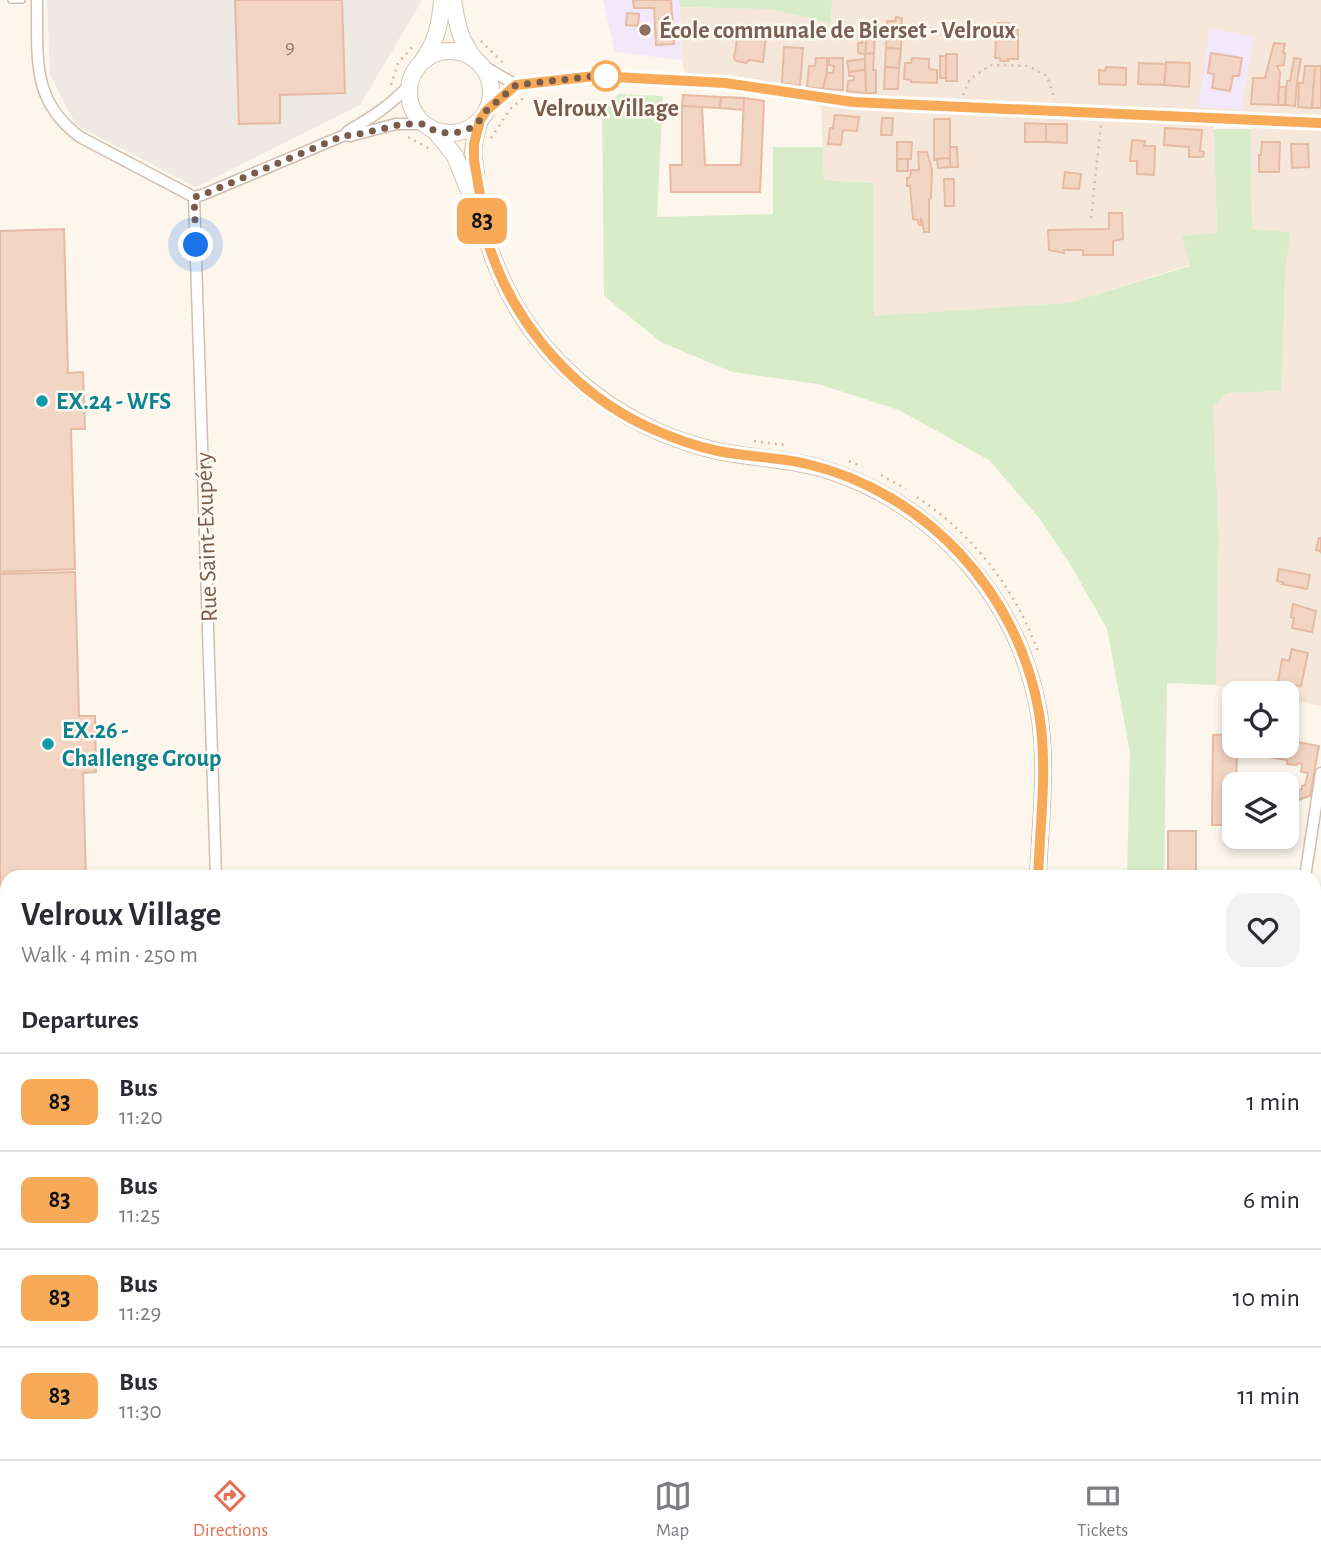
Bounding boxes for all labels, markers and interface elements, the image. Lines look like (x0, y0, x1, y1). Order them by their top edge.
place label: École communale de Bierset - Velroux (659, 15, 1016, 43)
marker: École communale de Bierset - Velroux (637, 22, 653, 38)
house number: 9 (285, 36, 295, 57)
marker: Velroux Village (591, 61, 621, 91)
place label: Velroux Village (533, 97, 679, 121)
line badge: 83 (450, 198, 514, 244)
text: 83 (471, 209, 493, 233)
your location (178, 227, 213, 262)
place label: EX.24 - WFS (56, 390, 171, 414)
marker: EX.24 - WFS (34, 393, 50, 409)
street label: Rue Saint-Exupéry (192, 452, 222, 622)
map controls (1222, 681, 1299, 849)
button: locate (1222, 681, 1299, 758)
place label: EX.26 - Challenge Group (62, 719, 221, 771)
marker: EX.26 - Challenge Group (40, 736, 56, 752)
button: layers (1222, 772, 1299, 849)
button: heart (1226, 893, 1300, 967)
text: Velroux Village (21, 899, 221, 932)
text: Walk · 4 min · 250 m (21, 944, 198, 967)
text: Departures (21, 1007, 139, 1033)
text: Bus (119, 1075, 158, 1101)
text: 1 min (1246, 1089, 1300, 1115)
text: 83 (48, 1090, 71, 1114)
text: 11:20 (119, 1106, 163, 1129)
text: Bus (119, 1173, 158, 1199)
text: 6 min (1243, 1187, 1300, 1213)
text: 83 (48, 1188, 71, 1212)
text: 11:25 (119, 1204, 160, 1227)
text: Bus (119, 1271, 158, 1297)
text: 10 min (1233, 1285, 1300, 1311)
text: 83 (48, 1286, 71, 1310)
text: 11:29 (119, 1302, 161, 1325)
text: Bus (119, 1369, 158, 1395)
text: 11 min (1237, 1383, 1300, 1409)
text: 83 (48, 1384, 71, 1408)
text: 11:30 (119, 1400, 162, 1423)
tab: Directions (193, 1477, 268, 1542)
tab: Map (654, 1477, 692, 1542)
tab: Tickets (1077, 1477, 1128, 1542)

